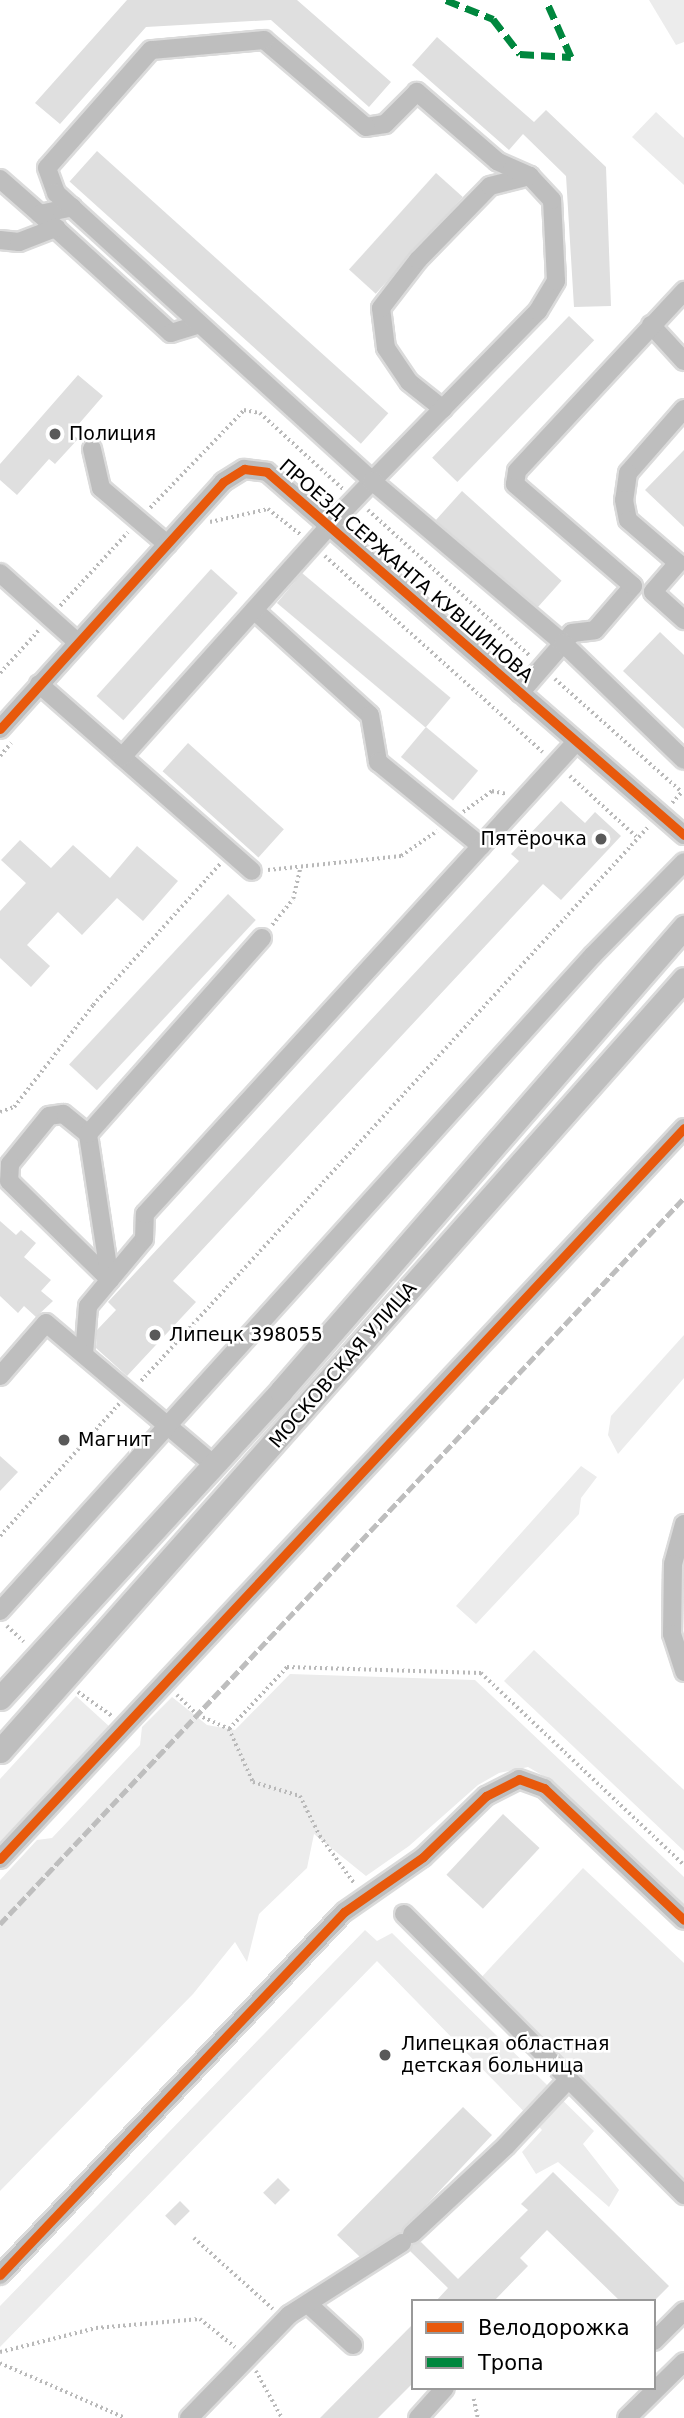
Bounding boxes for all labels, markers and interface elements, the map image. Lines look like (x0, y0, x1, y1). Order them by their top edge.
place label: Полиция (69, 423, 156, 445)
marker: Полиция (47, 426, 63, 442)
street label: ПРОЕЗД СЕРЖАНТА КУВШИНОВА (274, 455, 538, 687)
place label: Пятёрочка (480, 828, 587, 850)
marker: Пятёрочка (593, 831, 609, 847)
street label: МОСКОВСКАЯ УЛИЦА (265, 1277, 421, 1453)
place label: Липецк 398055 (169, 1324, 323, 1346)
marker: Липецк 398055 (147, 1327, 163, 1343)
place label: Магнит (78, 1429, 152, 1451)
marker: Магнит (56, 1432, 72, 1448)
place label: Липецкая областная детская больница (401, 2033, 609, 2077)
marker: Липецкая областная детская больница (375, 2045, 395, 2065)
legend (411, 2299, 656, 2390)
text: Велодорожка (478, 2316, 630, 2340)
text: Тропа (478, 2351, 544, 2375)

